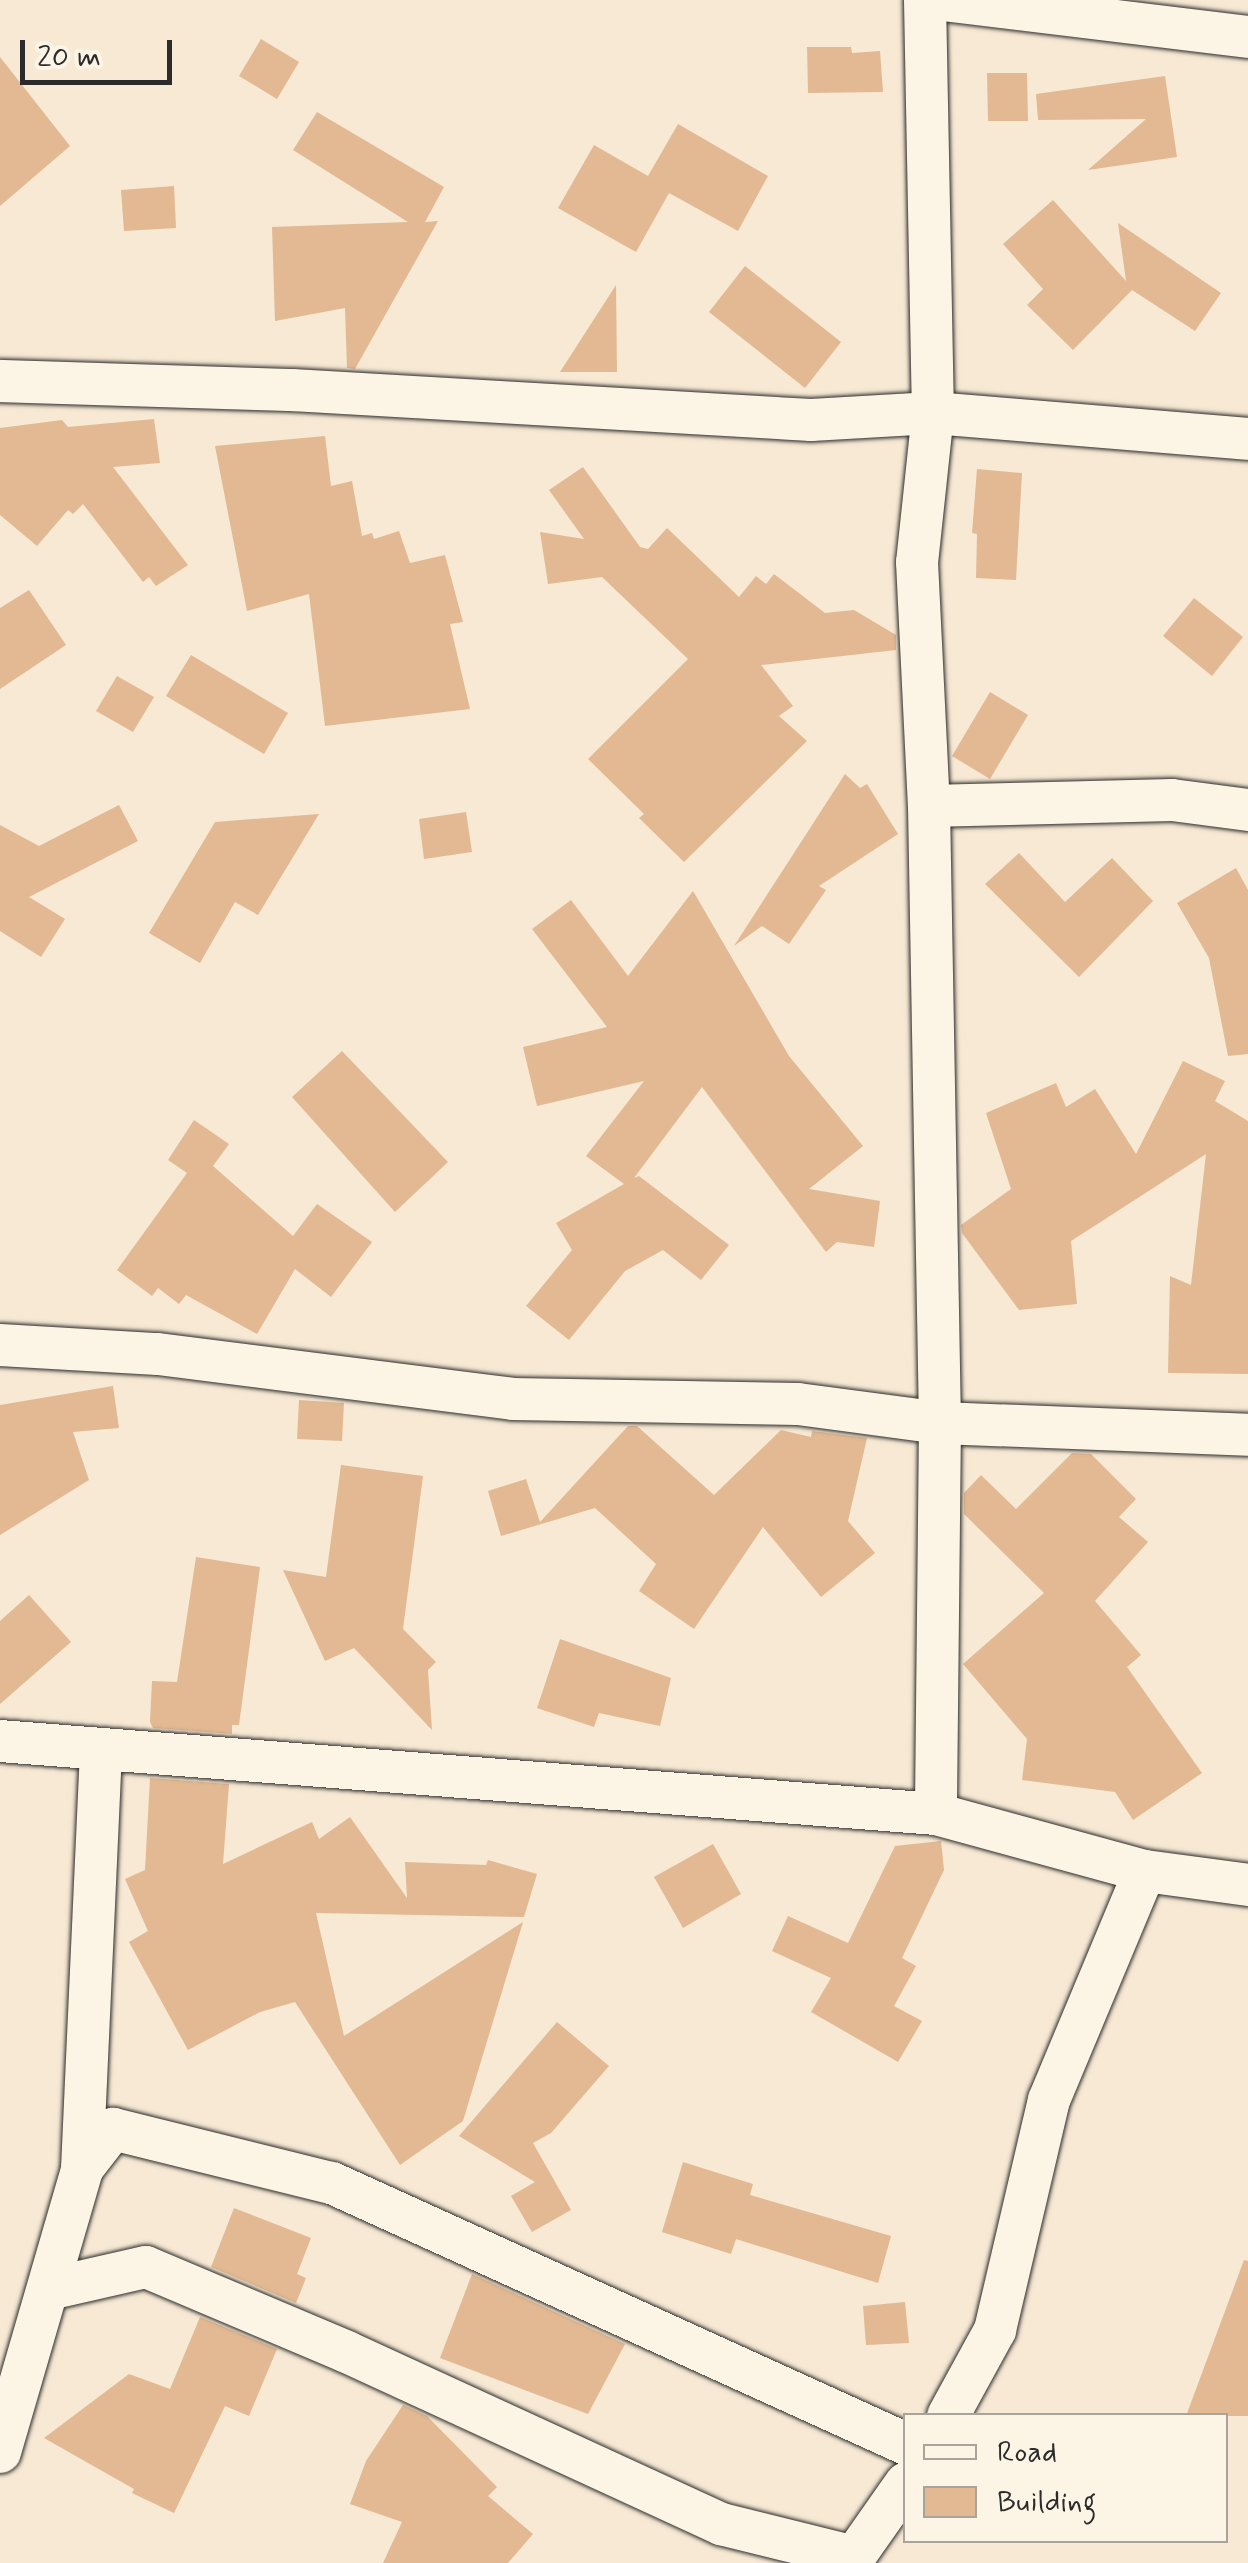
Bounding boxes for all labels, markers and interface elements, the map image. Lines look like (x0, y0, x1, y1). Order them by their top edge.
scale bar (25, 20, 178, 82)
text: 20 m (37, 38, 101, 77)
legend (903, 2413, 1228, 2543)
text: Road (997, 2433, 1057, 2472)
text: Building (997, 2483, 1096, 2522)

